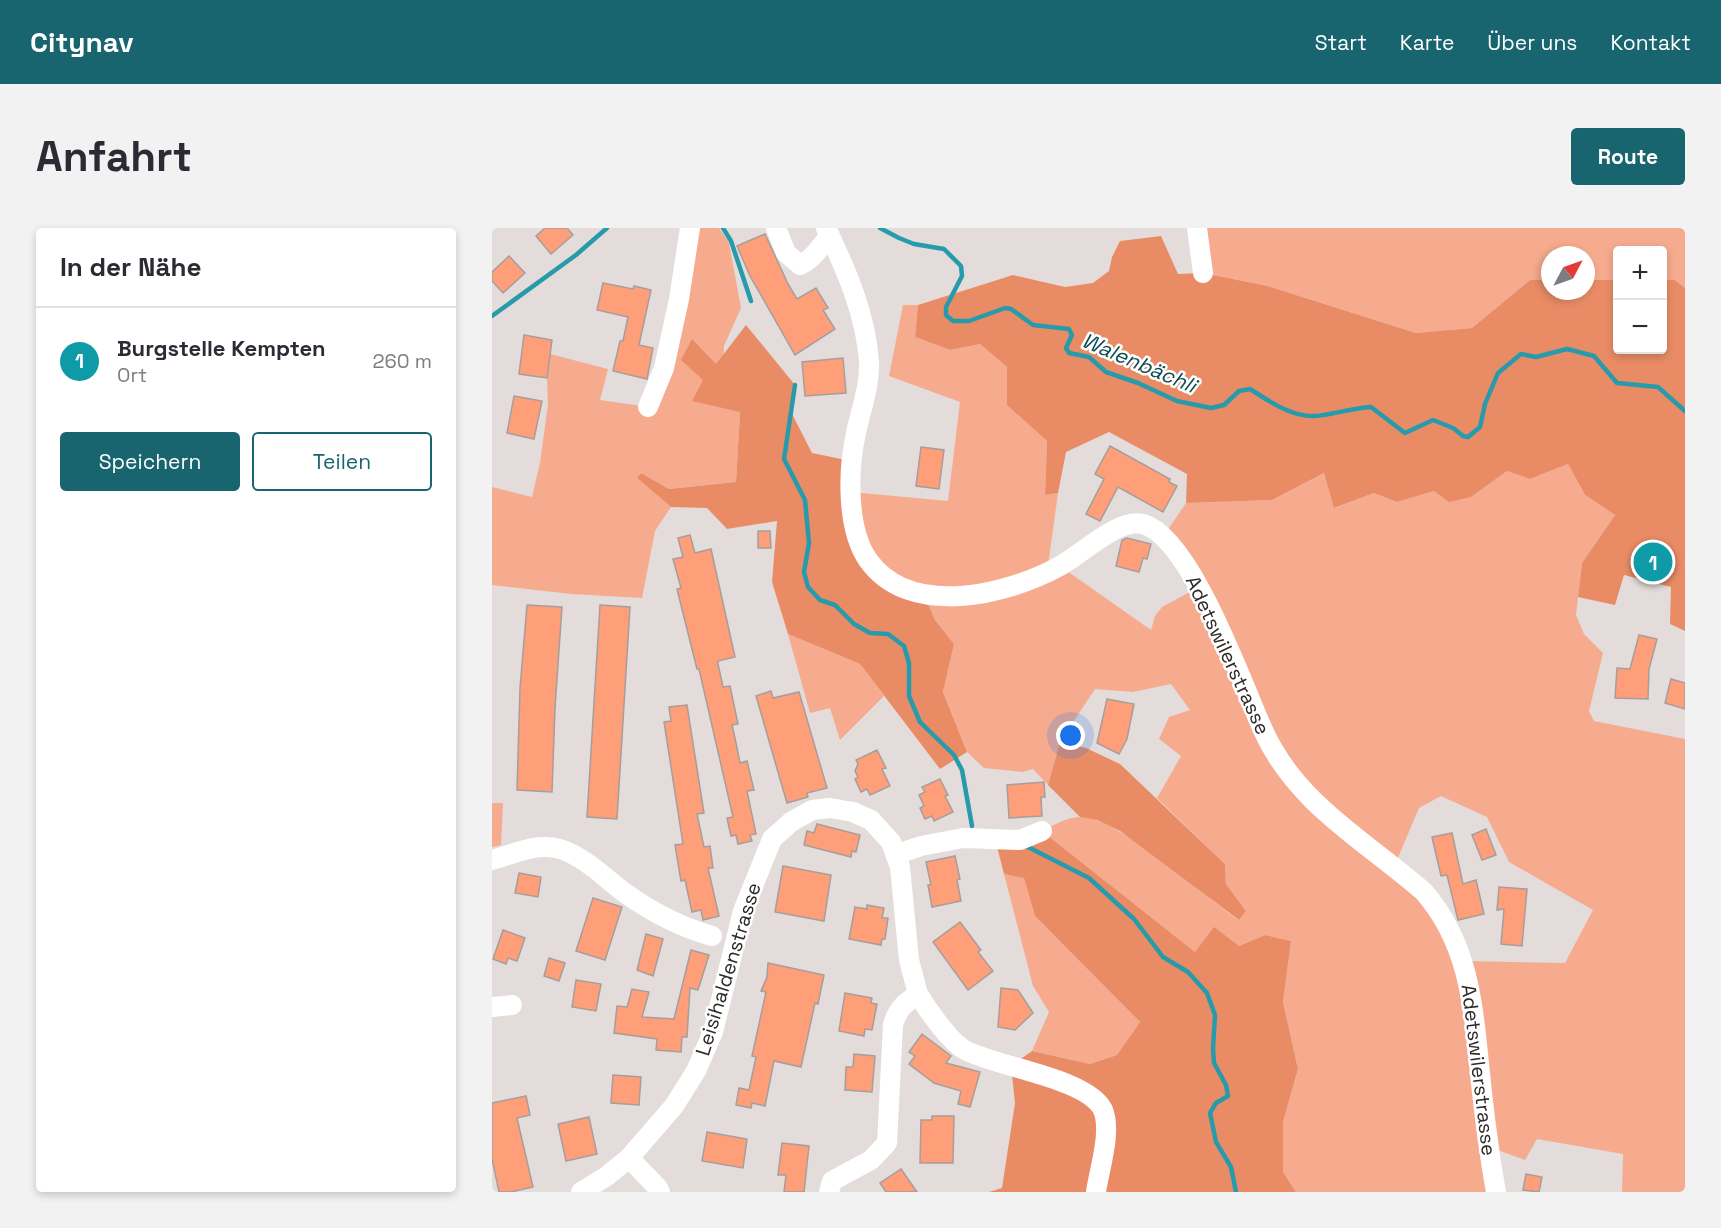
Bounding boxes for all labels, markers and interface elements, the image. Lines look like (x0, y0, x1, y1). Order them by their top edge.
text: Citynav (30, 24, 134, 60)
text: Start (1315, 29, 1367, 56)
text: Karte (1400, 29, 1454, 56)
text: Über uns (1487, 29, 1577, 56)
text: Kontakt (1610, 29, 1691, 56)
button: Route (1571, 128, 1685, 185)
text: Anfahrt (36, 130, 192, 183)
north arrow (1541, 246, 1595, 300)
map controls (1613, 246, 1667, 354)
button: + (1613, 246, 1667, 300)
text: In der Nähe (60, 250, 201, 284)
button: − (1613, 300, 1667, 354)
water label: Walenbächli (1078, 326, 1203, 400)
text: Burgstelle Kempten (117, 334, 326, 362)
text: 1 (75, 348, 84, 374)
text: 260 m (373, 348, 432, 374)
text: Ort (117, 362, 147, 388)
button: Speichern (60, 432, 240, 491)
button: Teilen (252, 432, 432, 491)
pin: 1 (1634, 540, 1672, 584)
street label: Adetswilerstrasse (1180, 571, 1276, 739)
your location (1056, 721, 1085, 750)
street label: Leisihaldenstrasse (689, 879, 767, 1059)
street label: Adetswilerstrasse (1456, 983, 1502, 1157)

